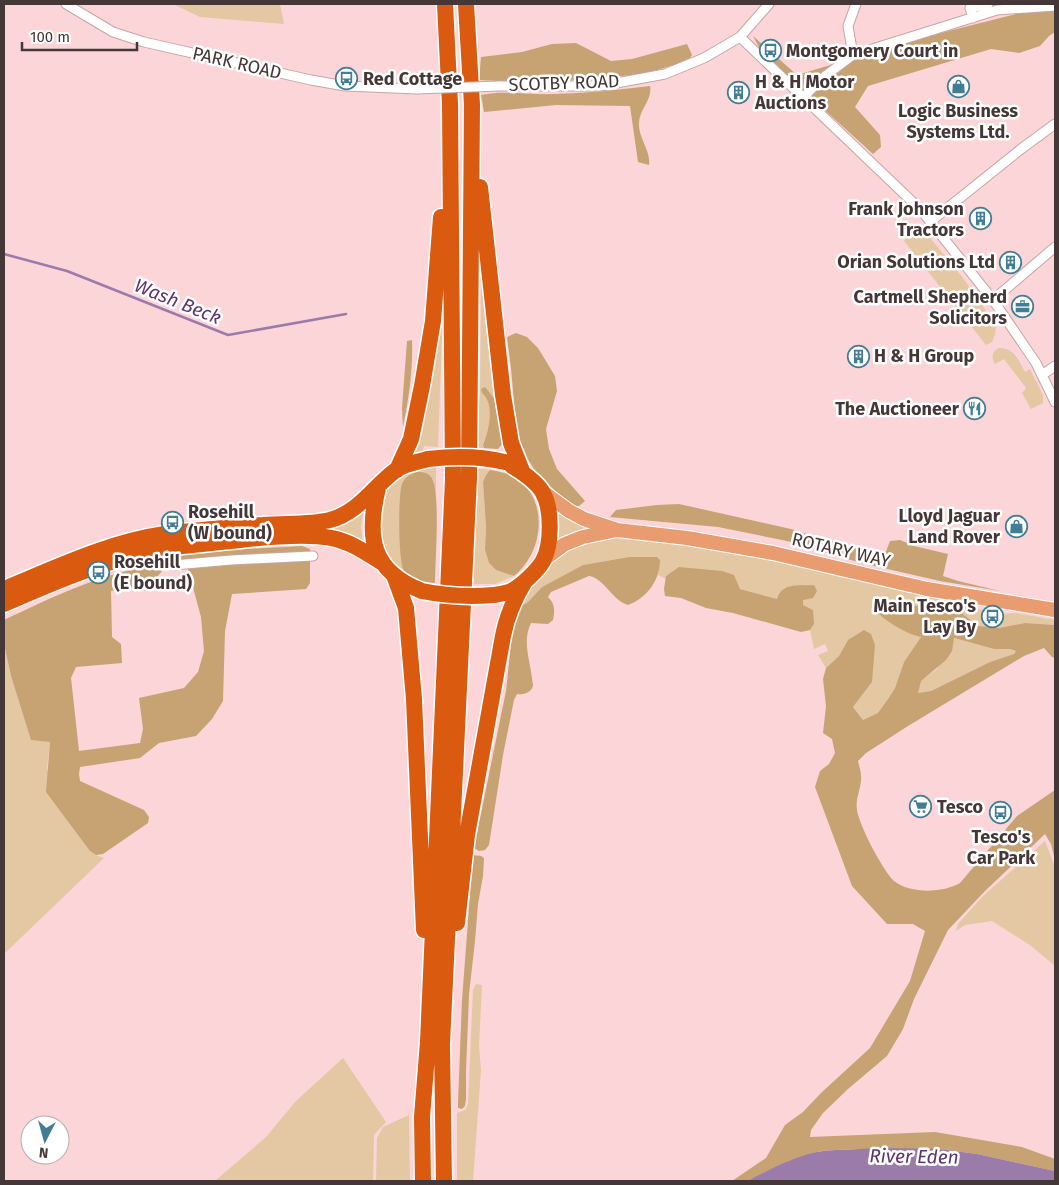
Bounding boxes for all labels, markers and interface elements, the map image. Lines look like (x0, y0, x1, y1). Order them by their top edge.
scale bar (22, 20, 138, 52)
text: 100 m (30, 28, 70, 46)
bus stop icon: Montgomery Court in (758, 39, 782, 63)
place label: Montgomery Court in (786, 40, 958, 62)
street label: PARK ROAD (190, 42, 284, 84)
bus stop icon: Red Cottage (335, 67, 359, 91)
place label: Red Cottage (363, 68, 462, 90)
street label: SCOTBY ROAD (508, 70, 620, 96)
place label: H & H Motor Auctions (754, 71, 855, 114)
shop icon: Logic Business Systems Ltd. (946, 74, 970, 98)
building icon: H & H Motor Auctions (727, 80, 751, 104)
place label: Logic Business Systems Ltd. (898, 100, 1018, 143)
place label: Frank Johnson Tractors (848, 198, 964, 241)
building icon: Frank Johnson Tractors (968, 207, 992, 231)
building icon: Orian Solutions Ltd (999, 250, 1023, 274)
place label: Orian Solutions Ltd (837, 251, 995, 273)
water label: Wash Beck (131, 274, 225, 329)
place label: Cartmell Shepherd Solicitors (854, 286, 1007, 329)
office icon: Cartmell Shepherd Solicitors (1011, 295, 1035, 319)
building icon: H & H Group (846, 344, 870, 368)
place label: H & H Group (874, 345, 975, 367)
restaurant icon: The Auctioneer (963, 397, 987, 421)
place label: The Auctioneer (835, 398, 960, 420)
place label: Rosehill (W bound) (188, 501, 272, 544)
place label: Lloyd Jaguar Land Rover (899, 505, 1001, 548)
bus stop icon: Rosehill (W bound) (160, 510, 184, 534)
shop icon: Lloyd Jaguar Land Rover (1004, 514, 1028, 538)
street label: ROTARY WAY (790, 528, 893, 572)
place label: Rosehill (E bound) (114, 551, 192, 594)
bus stop icon: Rosehill (E bound) (86, 560, 110, 584)
place label: Main Tesco's Lay By (874, 595, 977, 638)
bus stop icon: Main Tesco's Lay By (980, 604, 1004, 628)
supermarket icon: Tesco (909, 795, 933, 819)
place label: Tesco (937, 796, 983, 818)
bus stop icon: Tesco's Car Park (989, 800, 1013, 824)
place label: Tesco's Car Park (967, 826, 1036, 869)
north arrow (20, 1115, 70, 1165)
text: N (38, 1143, 49, 1161)
water label: River Eden (869, 1144, 959, 1169)

